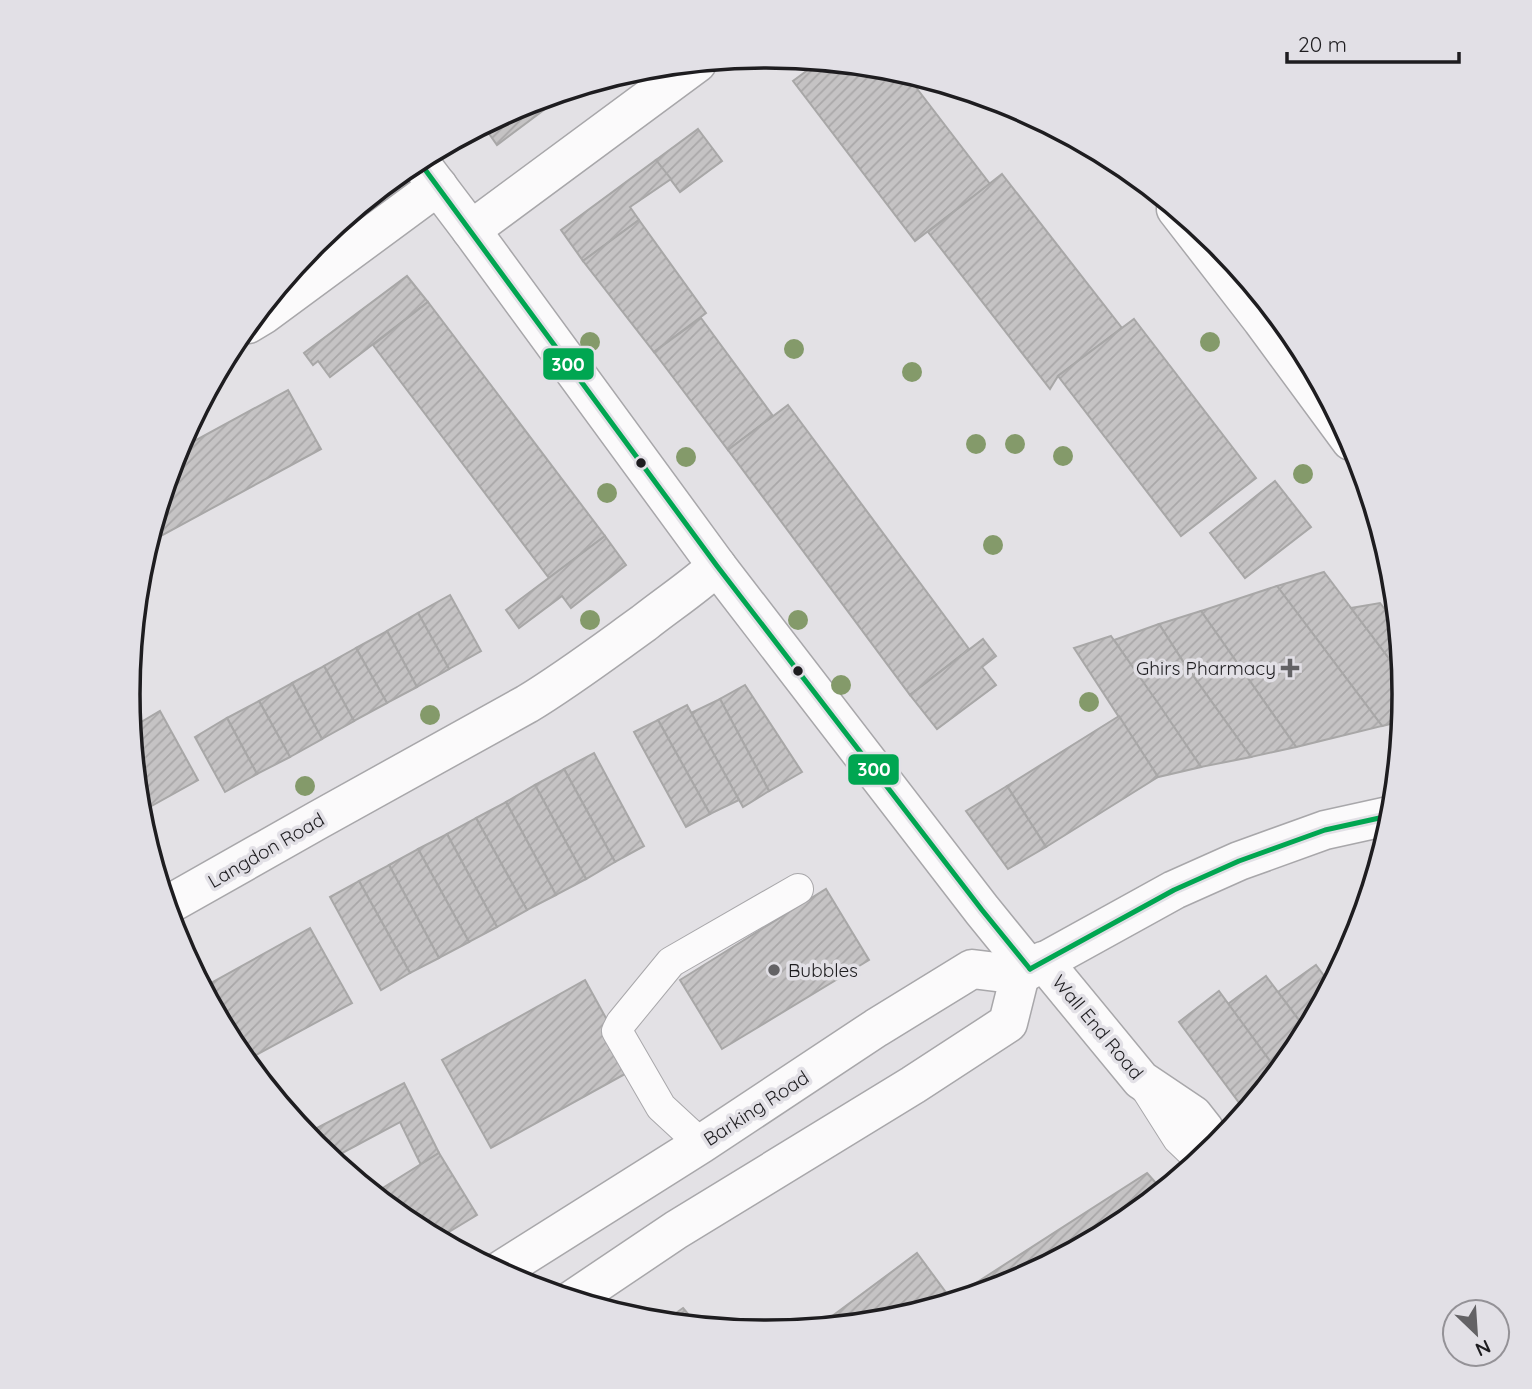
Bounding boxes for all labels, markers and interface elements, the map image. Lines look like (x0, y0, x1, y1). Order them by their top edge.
scale bar (1287, 21, 1458, 65)
text: 20 m (1298, 31, 1347, 57)
line badge: 300 (542, 347, 595, 381)
text: 300 (551, 352, 585, 376)
unlabelled marker (634, 456, 648, 470)
place label: Ghirs Pharmacy (1136, 656, 1276, 680)
marker: Ghirs Pharmacy (1282, 660, 1298, 676)
unlabelled marker (791, 664, 805, 678)
line badge: 300 (847, 753, 900, 786)
text: 300 (857, 757, 891, 781)
street label: Langdon Road (204, 807, 328, 893)
place label: Bubbles (788, 958, 858, 982)
marker: Bubbles (766, 962, 782, 978)
street label: Wall End Road (1047, 970, 1149, 1084)
street label: Barking Road (699, 1065, 813, 1151)
north arrow (1441, 1298, 1511, 1368)
text: N (1472, 1335, 1495, 1362)

